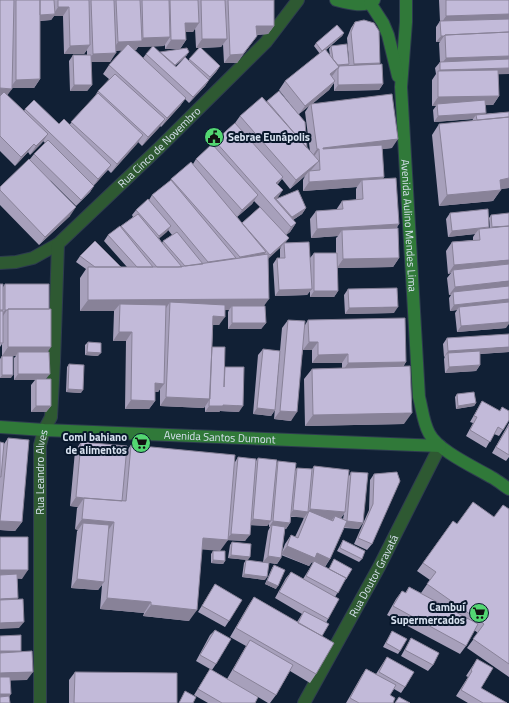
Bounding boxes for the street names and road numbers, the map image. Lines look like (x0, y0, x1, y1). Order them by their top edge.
street label: Rua Cinco de Novembro (114, 103, 204, 191)
street label: Avenida Aulino Mendes Lima (397, 159, 421, 293)
street label: Avenida Santos Dumont (164, 427, 276, 447)
street label: Rua Leandro Alves (32, 428, 52, 515)
street label: Rua Doutor Gravatá (345, 531, 402, 620)

